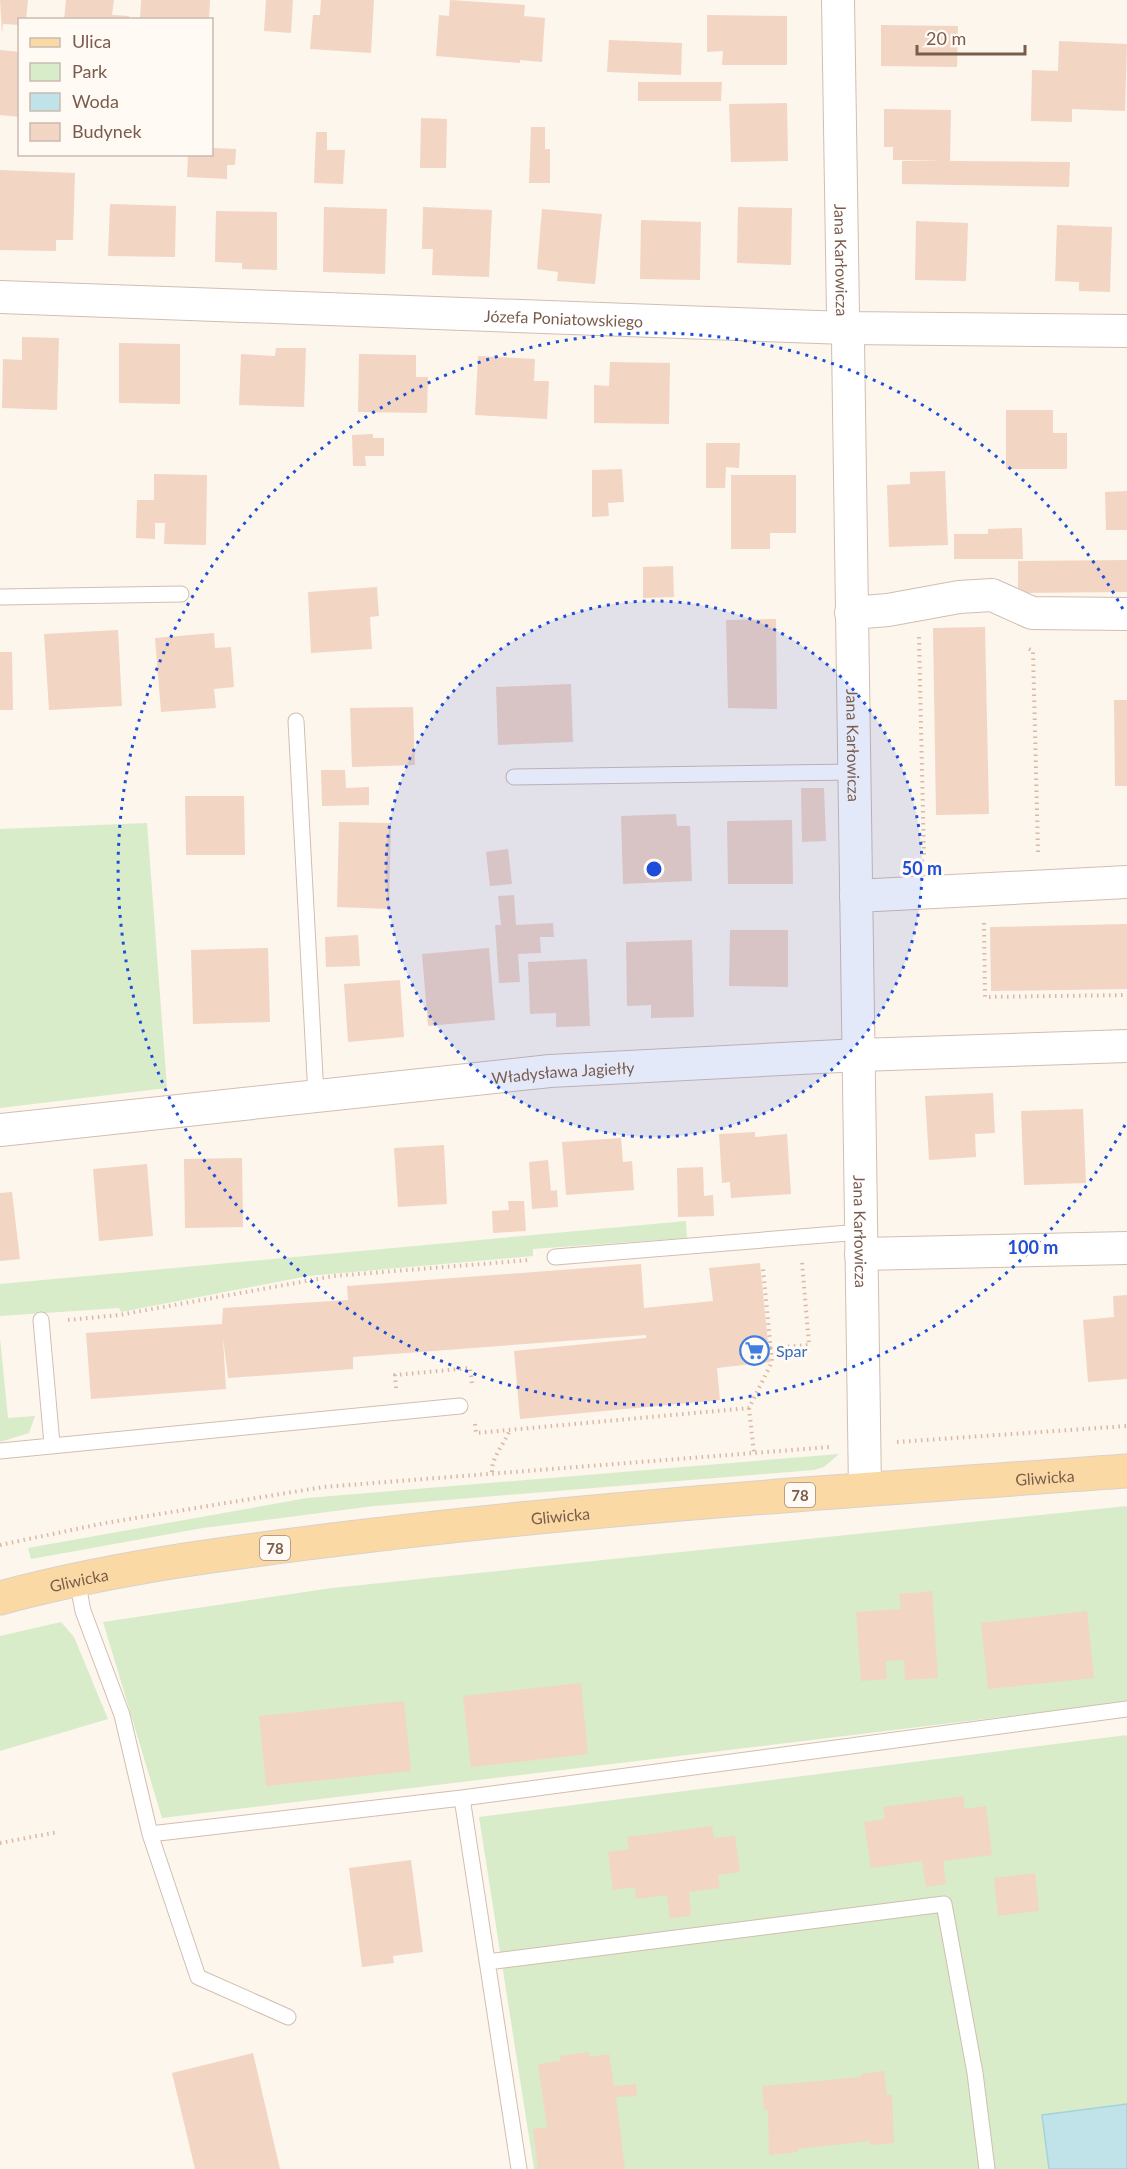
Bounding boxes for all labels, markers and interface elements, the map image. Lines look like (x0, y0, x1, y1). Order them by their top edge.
legend (18, 18, 213, 156)
scale bar (917, 18, 1025, 56)
text: 20 m (926, 27, 966, 49)
text: Ulica (72, 30, 111, 52)
text: Park (72, 60, 108, 82)
text: Woda (72, 90, 119, 112)
text: Budynek (72, 120, 142, 142)
street label: Jana Karłowicza (832, 203, 853, 317)
street label: Józefa Poniatowskiego (484, 305, 644, 330)
street label: Jana Karłowicza (844, 689, 864, 802)
text: 50 m (902, 857, 942, 879)
centre of rings (644, 859, 664, 879)
street label: Władysława Jagiełły (490, 1057, 636, 1087)
street label: Jana Karłowicza (851, 1175, 872, 1288)
text: 100 m (1008, 1236, 1058, 1258)
supermarket icon: Spar (739, 1334, 771, 1366)
place label: Spar (776, 1341, 807, 1360)
street label: Gliwicka (1014, 1465, 1075, 1488)
road number: 78 (785, 1483, 815, 1507)
street label: Gliwicka (530, 1503, 591, 1527)
road number: 78 (260, 1536, 290, 1560)
street label: Gliwicka (48, 1564, 110, 1595)

